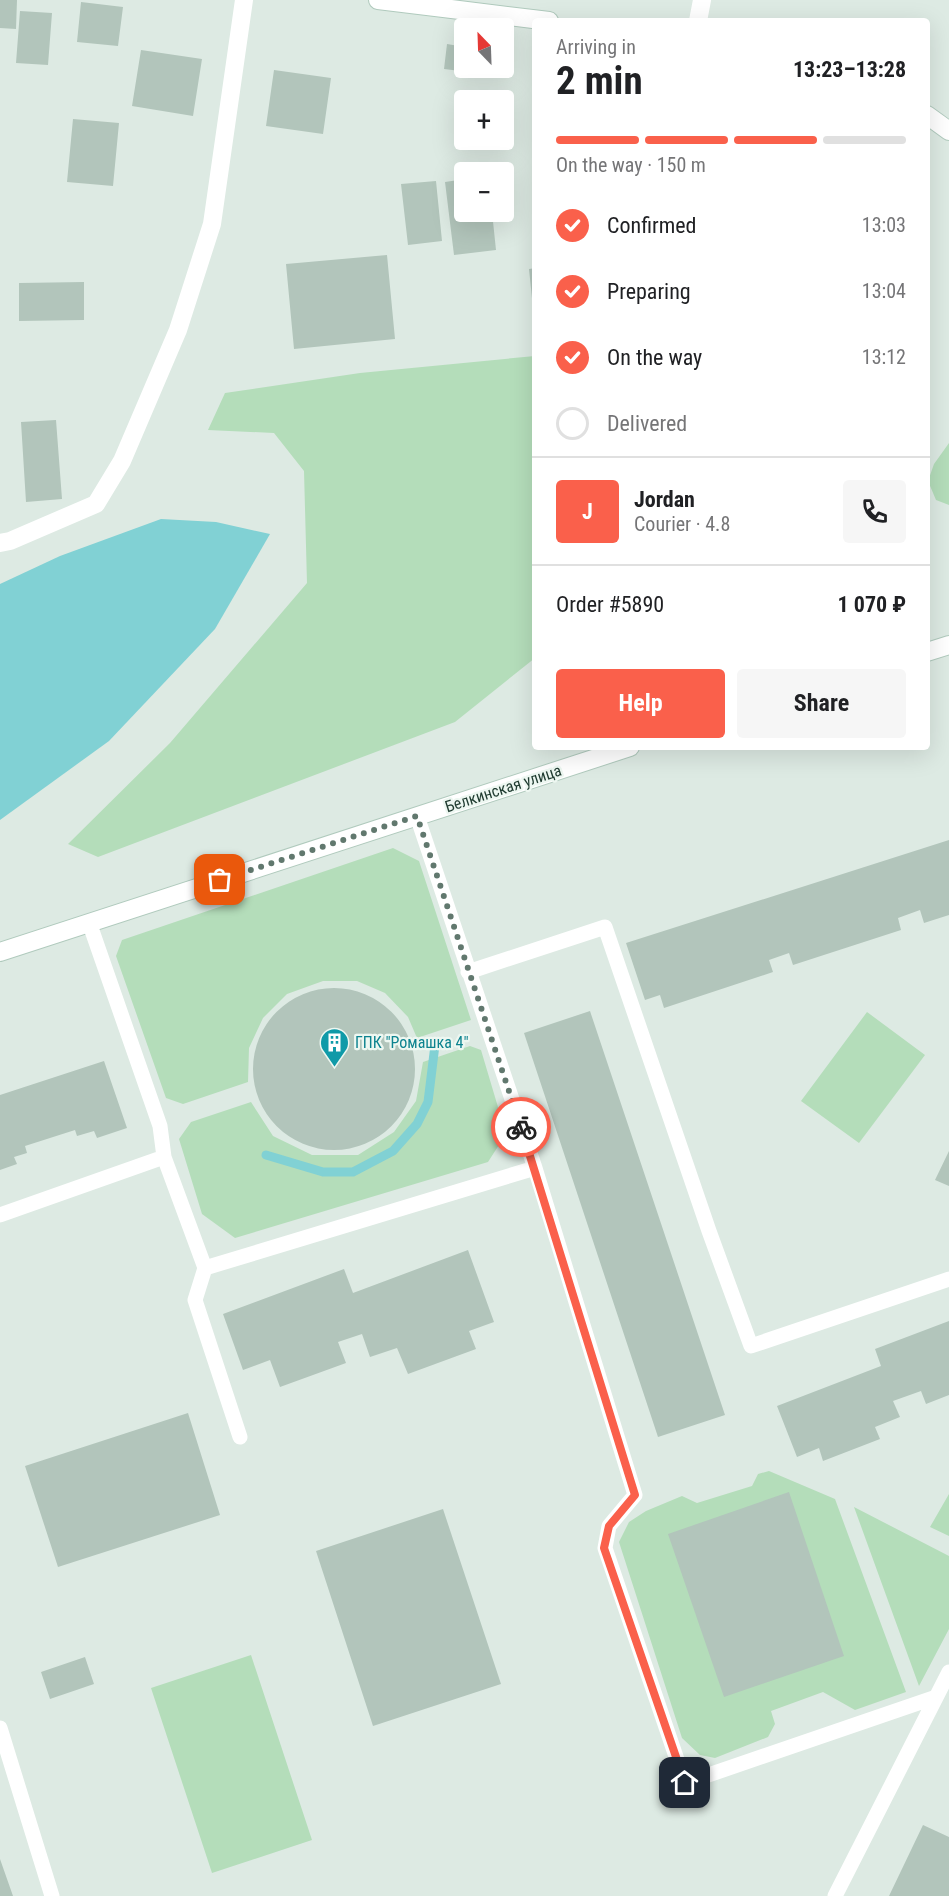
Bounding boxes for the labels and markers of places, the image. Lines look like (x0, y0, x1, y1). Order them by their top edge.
pin (194, 854, 245, 905)
building icon: ГПК "Ромашка 4" (318, 1026, 350, 1068)
place label: ГПК "Ромашка 4" (355, 1033, 469, 1052)
pin (659, 1757, 710, 1808)

